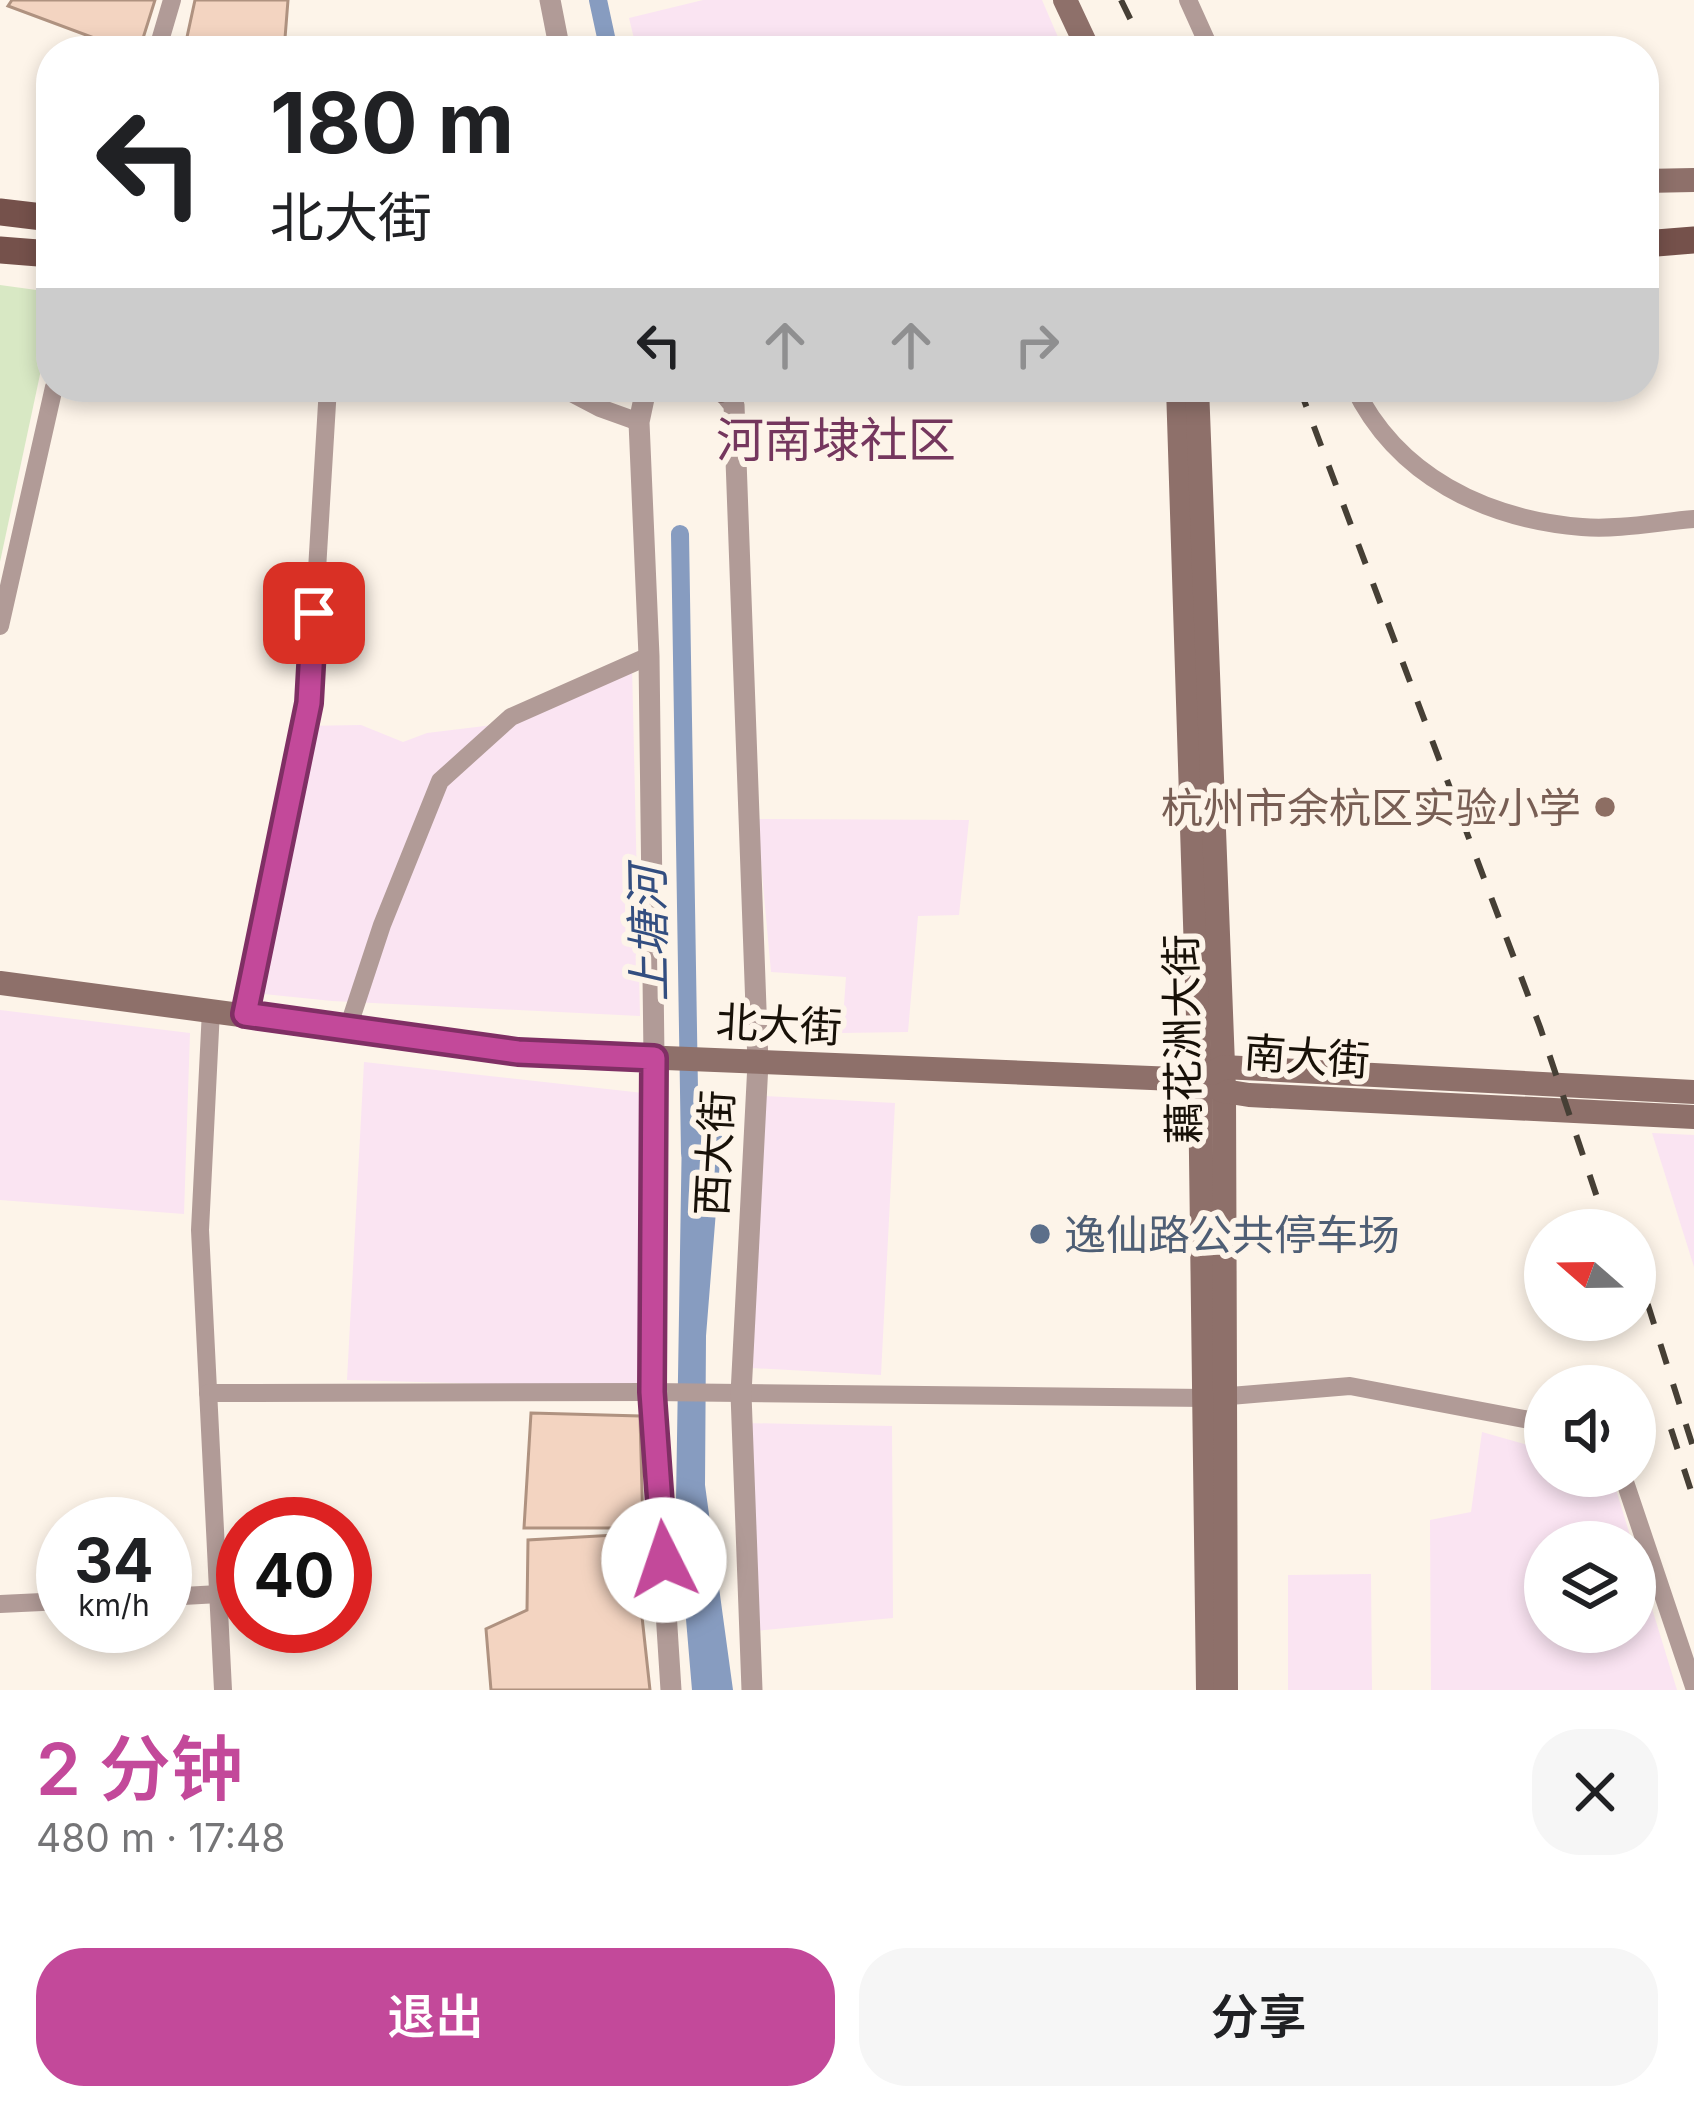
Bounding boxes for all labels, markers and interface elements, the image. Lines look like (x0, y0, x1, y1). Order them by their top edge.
text: 180 m (270, 72, 514, 173)
icon: left (72, 84, 228, 240)
text: 北大街 (270, 185, 432, 250)
icon: left (626, 312, 692, 378)
icon: ahead (752, 312, 818, 378)
icon: ahead (878, 312, 944, 378)
icon: right (1004, 312, 1070, 378)
district label: 河南埭社区 (716, 410, 956, 469)
pin (263, 562, 365, 664)
icon: arrive (281, 580, 347, 646)
place label: 杭州市余杭区实验小学 (1161, 782, 1581, 833)
marker: 杭州市余杭区实验小学 (1592, 794, 1618, 820)
water label: 上塘河 (619, 858, 677, 1002)
street label: 藕花洲大街 (1155, 934, 1209, 1144)
street label: 北大街 (715, 995, 843, 1053)
street label: 南大街 (1242, 1026, 1372, 1086)
street label: 西大街 (685, 1089, 743, 1217)
place label: 逸仙路公共停车场 (1064, 1209, 1400, 1260)
north arrow (1524, 1209, 1656, 1341)
map controls (1524, 1209, 1656, 1653)
marker: 逸仙路公共停车场 (1027, 1221, 1053, 1247)
button: sound (1524, 1365, 1656, 1497)
speed limit sign: 40 (216, 1497, 372, 1653)
position arrow (601, 1497, 727, 1623)
button: layers (1524, 1521, 1656, 1653)
text: 34 (74, 1524, 154, 1596)
text: km/h (78, 1587, 150, 1623)
text: 2 分钟 (36, 1725, 243, 1812)
button: close (1532, 1729, 1658, 1855)
text: 480 m · 17:48 (36, 1814, 285, 1861)
button: 退出 (36, 1948, 835, 2086)
button: 分享 (859, 1948, 1658, 2086)

